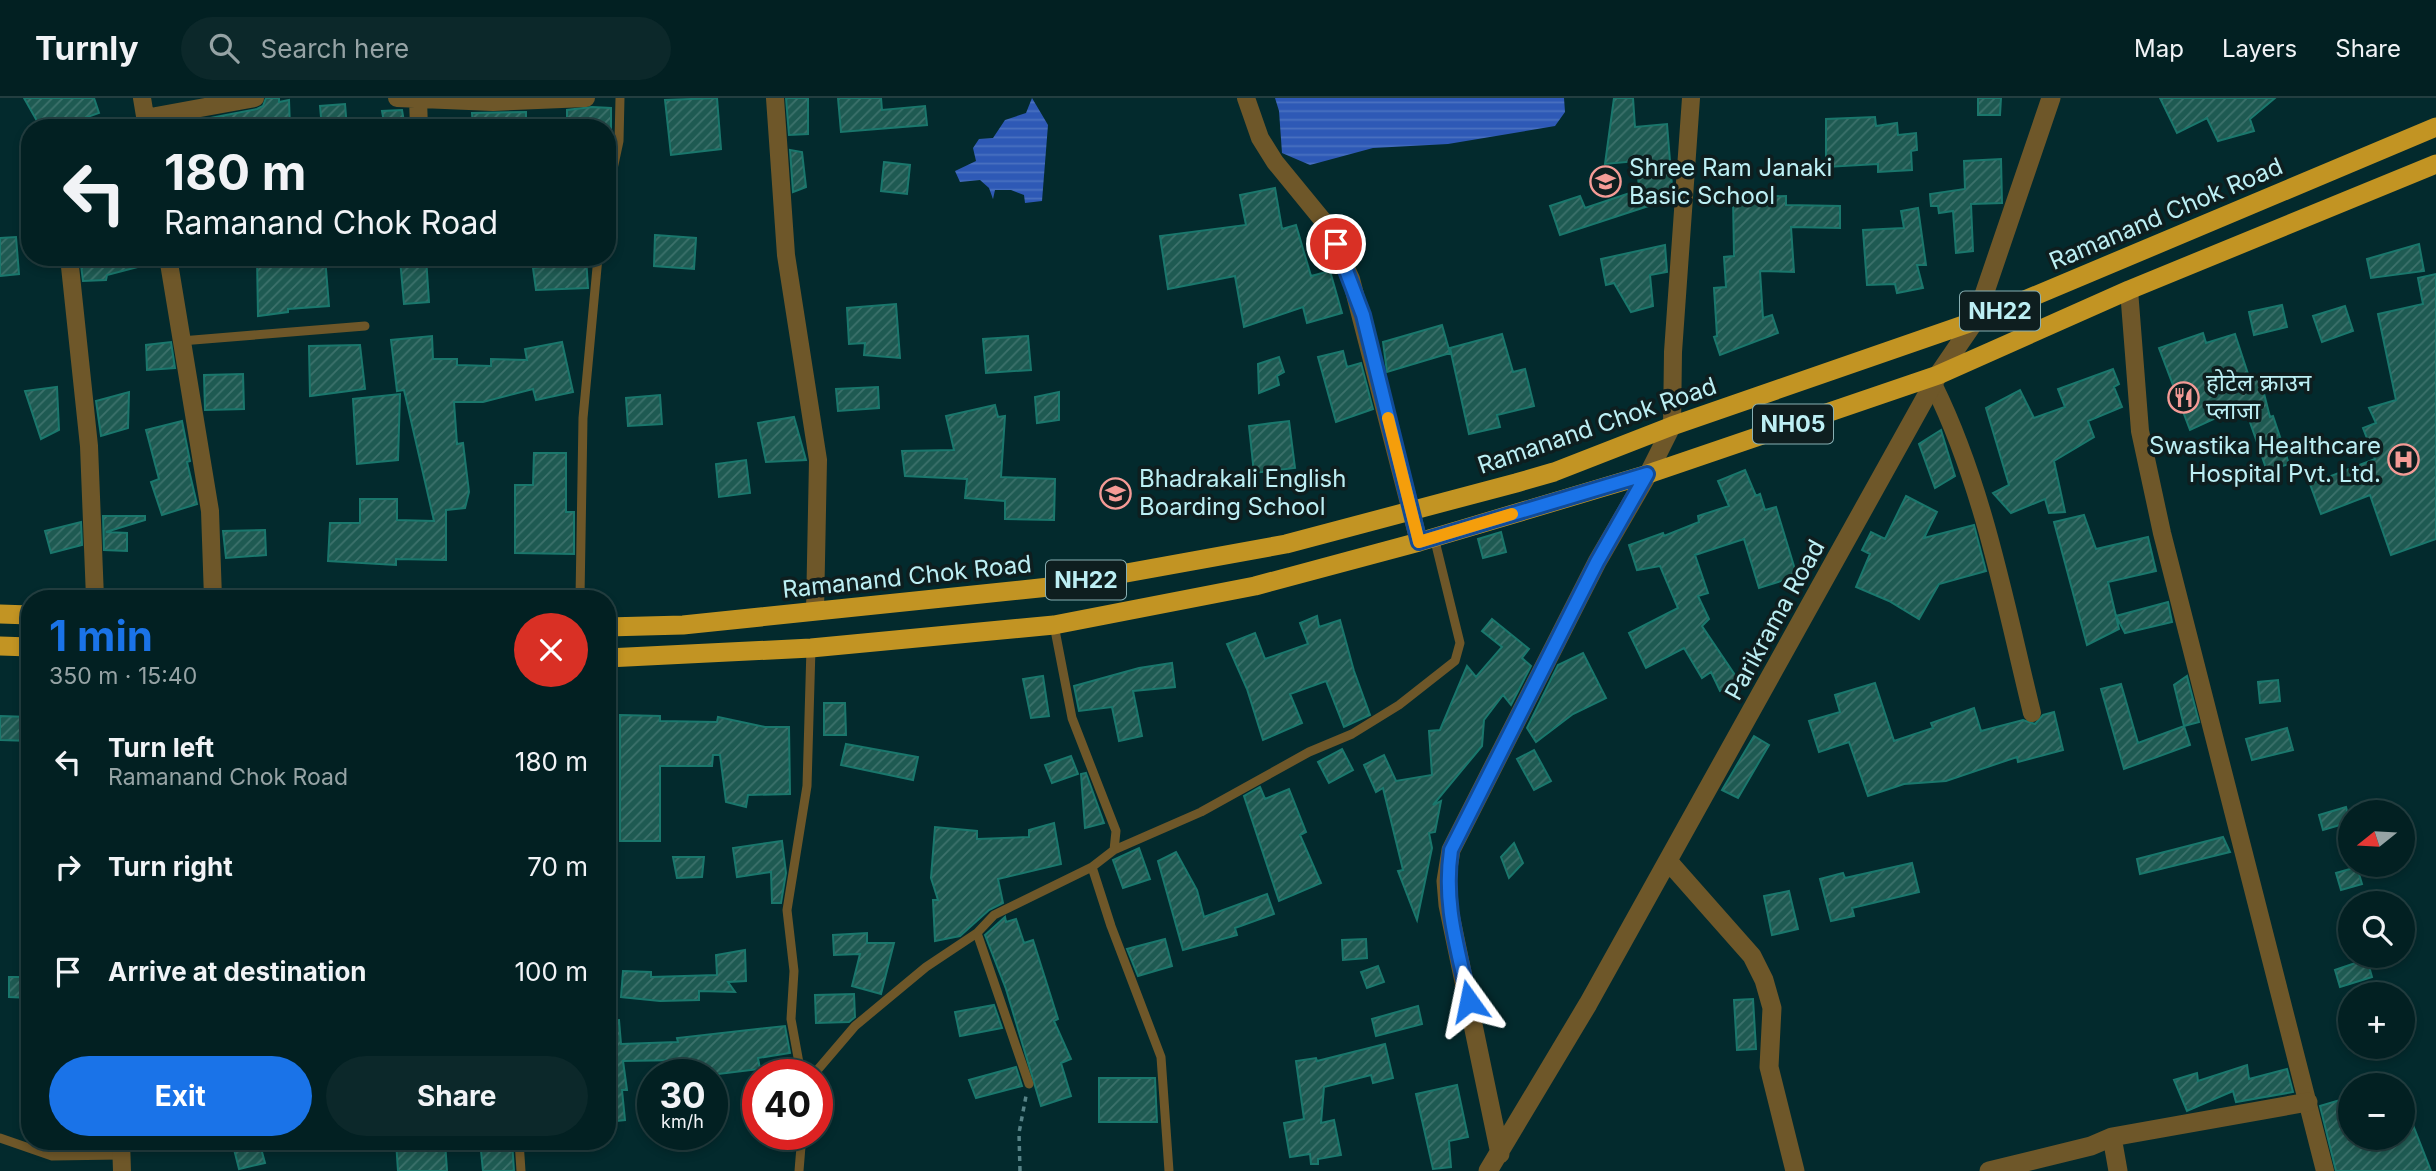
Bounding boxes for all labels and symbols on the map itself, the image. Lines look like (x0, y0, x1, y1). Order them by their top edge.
street label: Ramanand Chok Road (2045, 151, 2287, 276)
place label: Shree Ram Janaki Basic School (1629, 153, 1832, 210)
school or university icon: Shree Ram Janaki Basic School (1589, 165, 1623, 199)
pin (1306, 214, 1366, 274)
road number: NH22 (1960, 292, 2040, 330)
place label: होटेल क्राउन प्लाजा (2206, 368, 2312, 425)
street label: Ramanand Chok Road (1474, 371, 1720, 480)
restaurant icon: होटेल क्राउन प्लाजा (2166, 380, 2200, 414)
road number: NH05 (1753, 404, 1833, 444)
place label: Swastika Healthcare Hospital Pvt. Ltd. (2149, 431, 2381, 488)
hospital icon: Swastika Healthcare Hospital Pvt. Ltd. (2387, 443, 2421, 477)
place label: Bhadrakali English Boarding School (1139, 464, 1346, 521)
school or university icon: Bhadrakali English Boarding School (1099, 476, 1133, 510)
street label: Parikrama Road (1719, 535, 1831, 705)
street label: Ramanand Chok Road (781, 549, 1033, 604)
road number: NH22 (1046, 560, 1126, 600)
north arrow (2338, 800, 2415, 877)
position arrow (1432, 964, 1506, 1038)
speed limit sign: 40 (742, 1059, 833, 1150)

